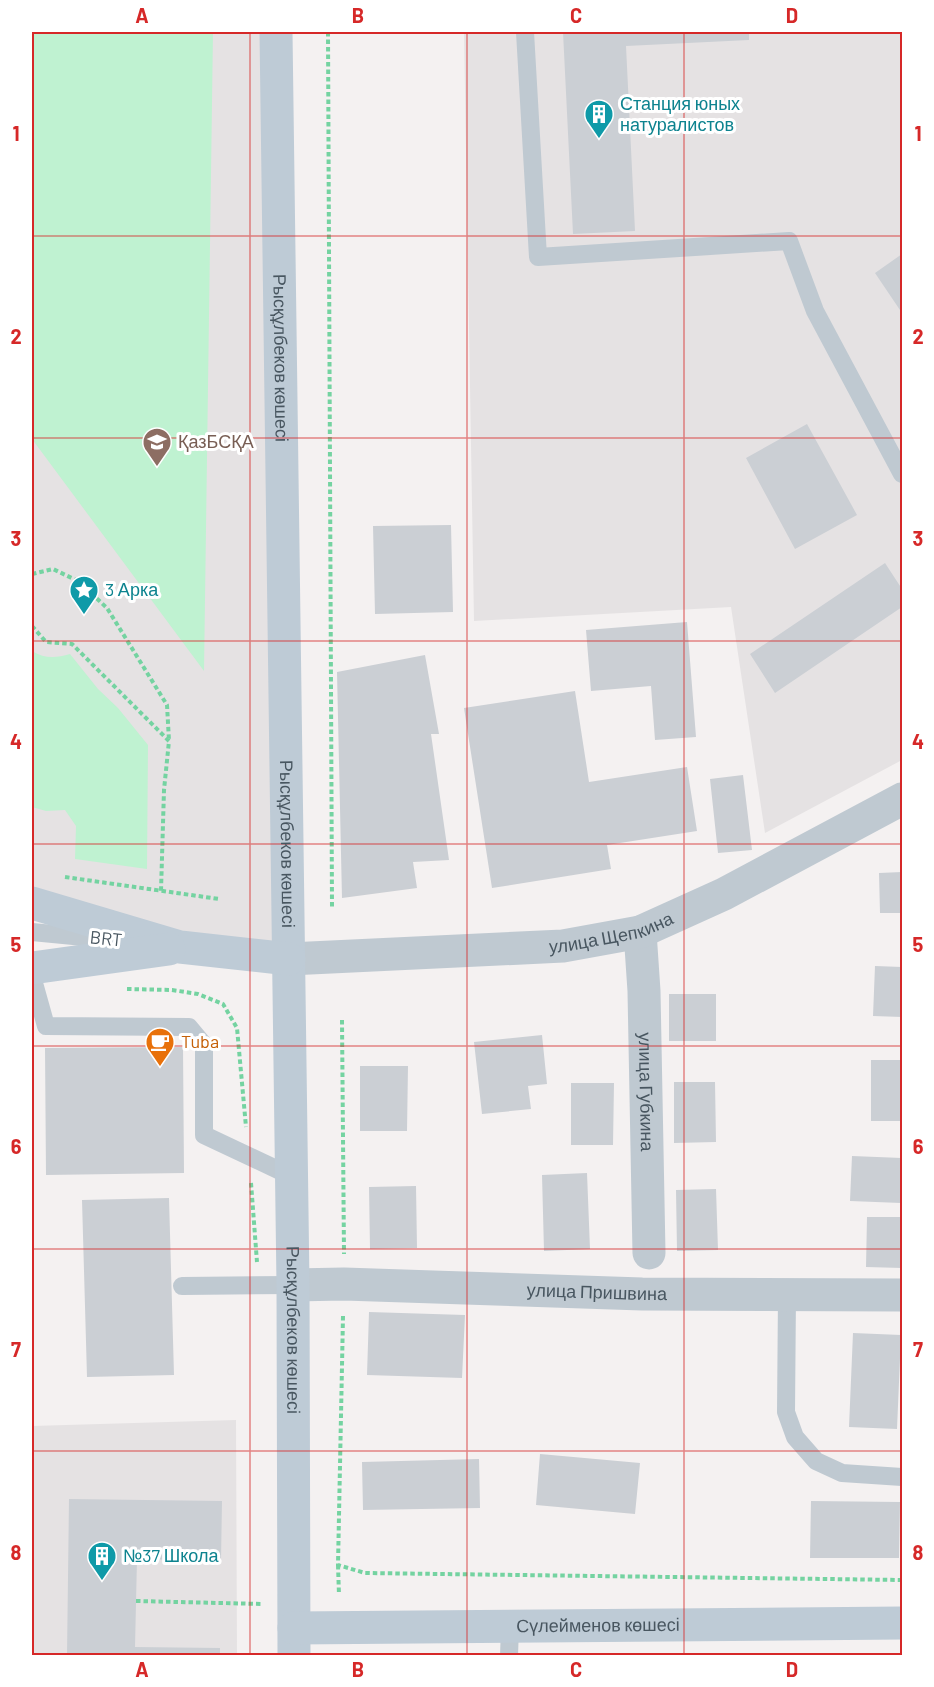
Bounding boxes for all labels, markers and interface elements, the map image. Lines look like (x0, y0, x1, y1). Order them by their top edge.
text: A (135, 3, 149, 27)
text: B (352, 3, 364, 27)
text: C (570, 3, 582, 27)
text: D (786, 3, 798, 27)
place label: Станция юных натуралистов (620, 92, 740, 135)
building icon: Станция юных натуралистов (583, 98, 615, 140)
text: 1 (12, 121, 20, 145)
text: 1 (914, 121, 922, 145)
street label: Рысқұлбеков көшесі (269, 274, 294, 442)
text: 2 (10, 324, 22, 348)
text: 2 (912, 324, 924, 348)
school or university icon: ҚазБСҚА (141, 426, 173, 468)
place label: ҚазБСҚА (178, 430, 254, 452)
text: 3 (11, 526, 21, 550)
text: 3 (913, 526, 923, 550)
place icon: 3 Арка (68, 574, 100, 616)
place label: 3 Арка (105, 578, 159, 600)
text: 4 (10, 729, 22, 753)
text: 4 (912, 729, 924, 753)
street label: Рысқұлбеков көшесі (276, 760, 300, 928)
street label: улица Щепкина (548, 906, 677, 957)
street label: BRT (89, 925, 123, 951)
text: 5 (11, 932, 22, 956)
text: 5 (913, 932, 924, 956)
cafe icon: Tuba (144, 1026, 176, 1068)
place label: Tuba (181, 1030, 219, 1052)
street label: улица Губкина (635, 1032, 659, 1153)
text: 6 (11, 1134, 22, 1158)
text: 6 (913, 1134, 924, 1158)
street label: Рысқұлбеков көшесі (282, 1246, 305, 1414)
street label: улица Пришвина (526, 1278, 668, 1304)
text: 7 (11, 1337, 21, 1361)
text: 7 (913, 1337, 923, 1361)
text: 8 (11, 1540, 22, 1564)
building icon: №37 Школа (86, 1540, 118, 1582)
text: 8 (913, 1540, 924, 1564)
place label: №37 Школа (123, 1544, 219, 1566)
street label: Сүлейменов көшесі (516, 1613, 680, 1636)
text: A (135, 1657, 149, 1681)
text: B (352, 1657, 364, 1681)
text: C (570, 1657, 582, 1681)
text: D (786, 1657, 798, 1681)

